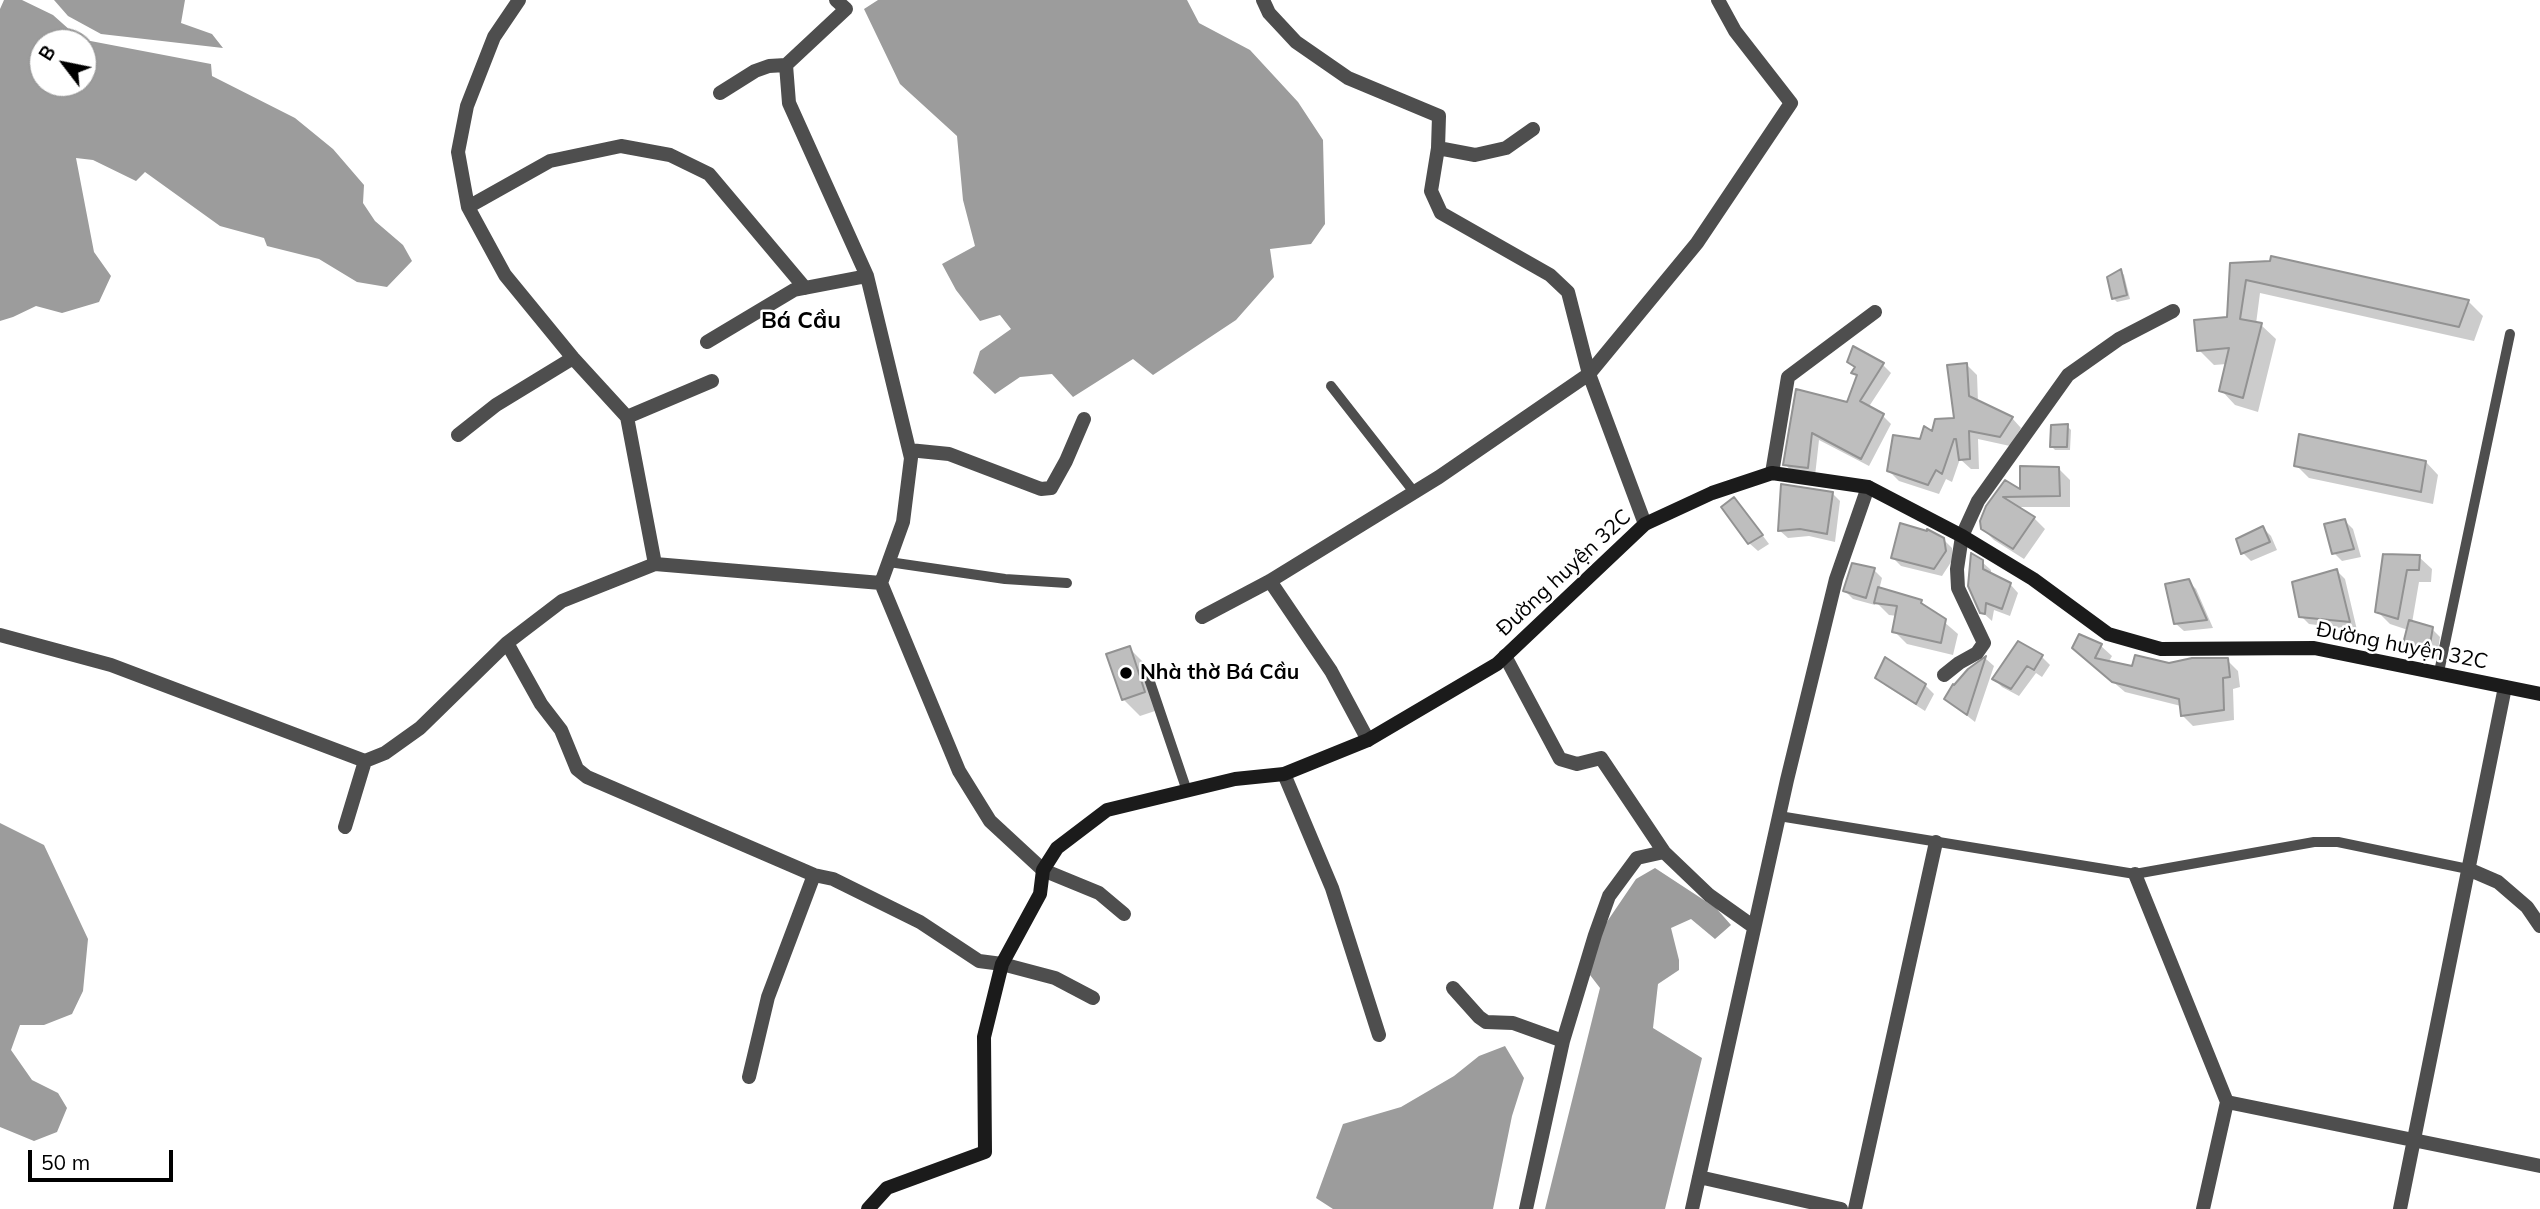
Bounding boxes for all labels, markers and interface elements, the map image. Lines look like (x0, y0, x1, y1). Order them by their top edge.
north arrow (28, 28, 98, 98)
text: B (33, 41, 61, 65)
district label: Bá Cầu (761, 307, 841, 335)
street label: Đường huyện 32C (1492, 504, 1636, 642)
street label: Đường huyện 32C (2314, 617, 2490, 675)
place label: Nhà thờ Bá Cầu (1140, 660, 1299, 686)
marker: Nhà thờ Bá Cầu (1118, 665, 1134, 681)
scale bar (32, 1136, 177, 1180)
text: 50 m (41, 1149, 90, 1175)

